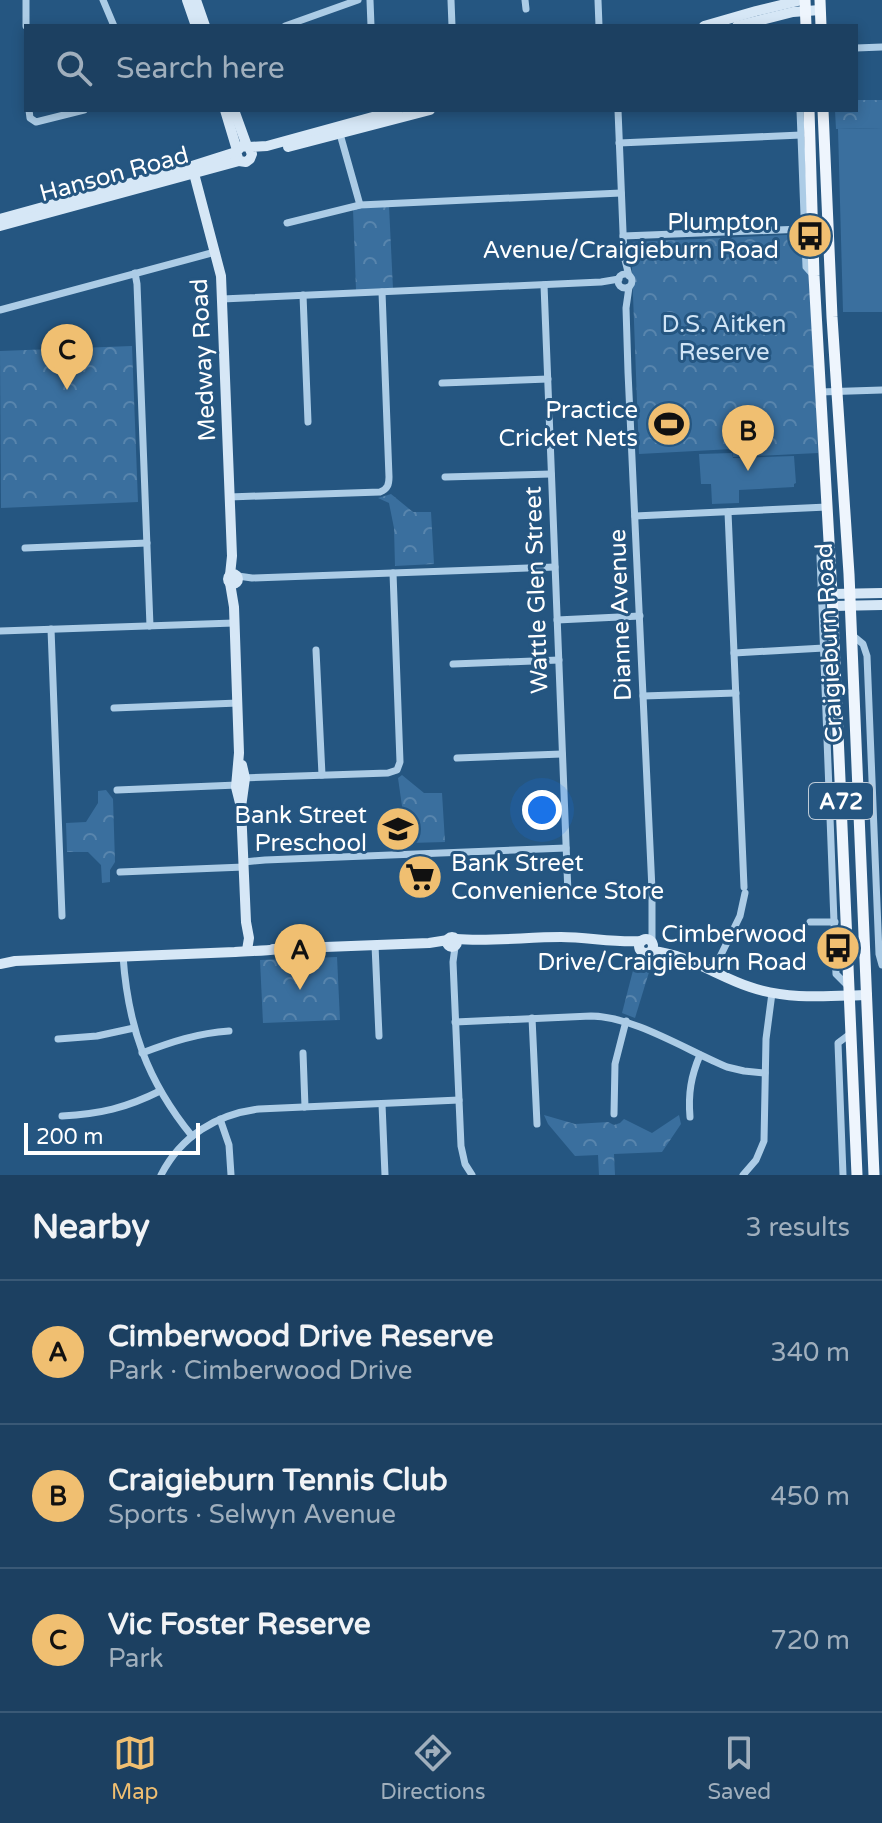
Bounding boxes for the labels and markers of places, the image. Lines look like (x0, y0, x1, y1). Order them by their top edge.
place label: Plumpton Avenue/Craigieburn Road (482, 208, 779, 265)
bus stop icon: Plumpton Avenue/Craigieburn Road (786, 212, 834, 260)
pin: C (41, 324, 93, 390)
place label: Practice Cricket Nets (498, 396, 638, 453)
sports icon: Practice Cricket Nets (645, 400, 693, 448)
pin: B (722, 405, 774, 471)
place label: Bank Street Preschool (234, 801, 367, 858)
school or university icon: Bank Street Preschool (374, 805, 422, 853)
place label: Bank Street Convenience Store (451, 849, 664, 906)
supermarket icon: Bank Street Convenience Store (396, 853, 444, 901)
place label: Cimberwood Drive/Craigieburn Road (537, 920, 807, 977)
pin: A (274, 924, 326, 990)
bus stop icon: Cimberwood Drive/Craigieburn Road (814, 924, 862, 972)

